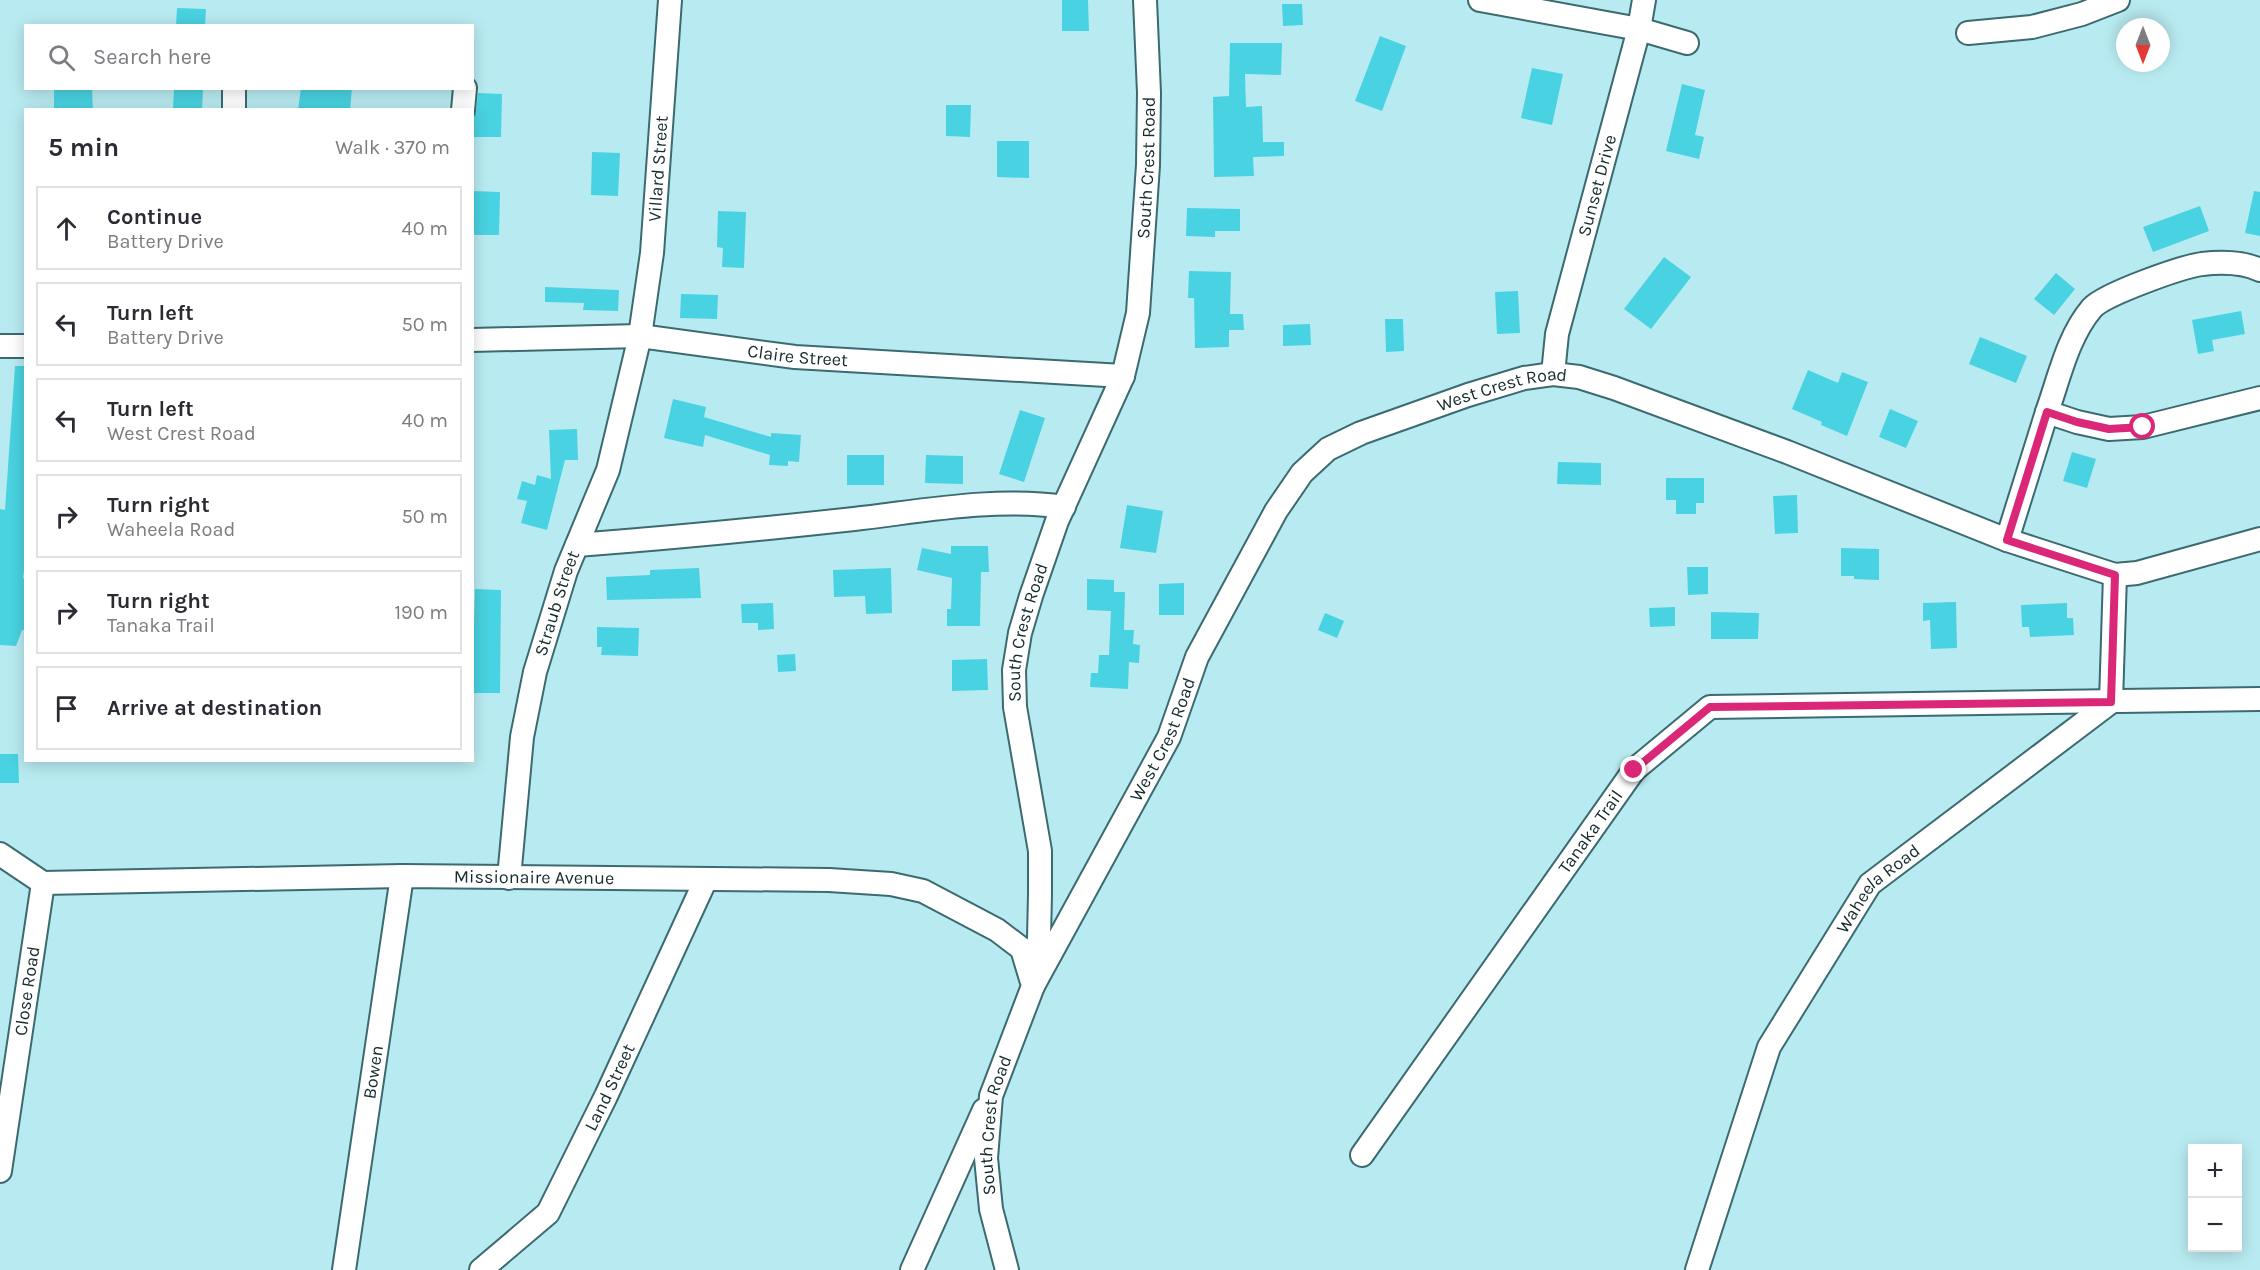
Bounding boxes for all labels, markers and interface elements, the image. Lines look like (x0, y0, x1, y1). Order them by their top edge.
north arrow (2116, 18, 2170, 72)
search box (24, 24, 474, 90)
icon: search (45, 41, 78, 74)
text: Search here (93, 44, 211, 70)
street label: South Crest Road (1132, 96, 1160, 239)
street label: Villard Street (643, 115, 673, 223)
text: 5 min (48, 132, 119, 163)
street label: Sunset Drive (1573, 132, 1621, 239)
text: Walk · 370 m (335, 136, 450, 159)
text: Continue (107, 204, 202, 230)
icon: ahead (50, 212, 83, 245)
text: 40 m (402, 217, 448, 240)
text: Battery Drive (107, 230, 224, 253)
text: Turn left (107, 300, 194, 326)
icon: left (50, 308, 83, 341)
text: 50 m (401, 313, 448, 336)
text: Battery Drive (107, 326, 224, 349)
street label: Claire Street (746, 340, 849, 371)
street label: West Crest Road (1434, 363, 1568, 416)
text: Turn left (107, 396, 194, 422)
icon: left (50, 404, 83, 437)
text: 40 m (402, 409, 448, 432)
route start (2129, 413, 2155, 439)
text: West Crest Road (107, 422, 256, 445)
text: Turn right (107, 492, 210, 518)
icon: right (50, 500, 83, 533)
text: 50 m (401, 505, 448, 528)
text: Waheela Road (107, 518, 235, 541)
street label: Straub Street (530, 547, 584, 659)
street label: South Crest Road (1003, 560, 1053, 702)
text: Turn right (107, 588, 210, 614)
icon: right (50, 596, 83, 629)
text: 190 m (394, 601, 448, 624)
text: Tanaka Trail (107, 614, 215, 637)
street label: West Crest Road (1125, 675, 1200, 805)
icon: arrive (50, 692, 83, 725)
text: Arrive at destination (107, 695, 322, 721)
route end (1620, 756, 1646, 782)
street label: Tanaka Trail (1554, 786, 1627, 878)
street label: Waheela Road (1831, 839, 1924, 937)
street label: Missionaire Avenue (454, 865, 614, 889)
street label: Close Road (9, 945, 44, 1037)
street label: Land Street (580, 1040, 640, 1134)
street label: Bowen (358, 1044, 388, 1101)
street label: South Crest Road (975, 1052, 1017, 1196)
map controls (2188, 1144, 2242, 1252)
button: + (2188, 1144, 2242, 1198)
button: − (2188, 1198, 2242, 1252)

